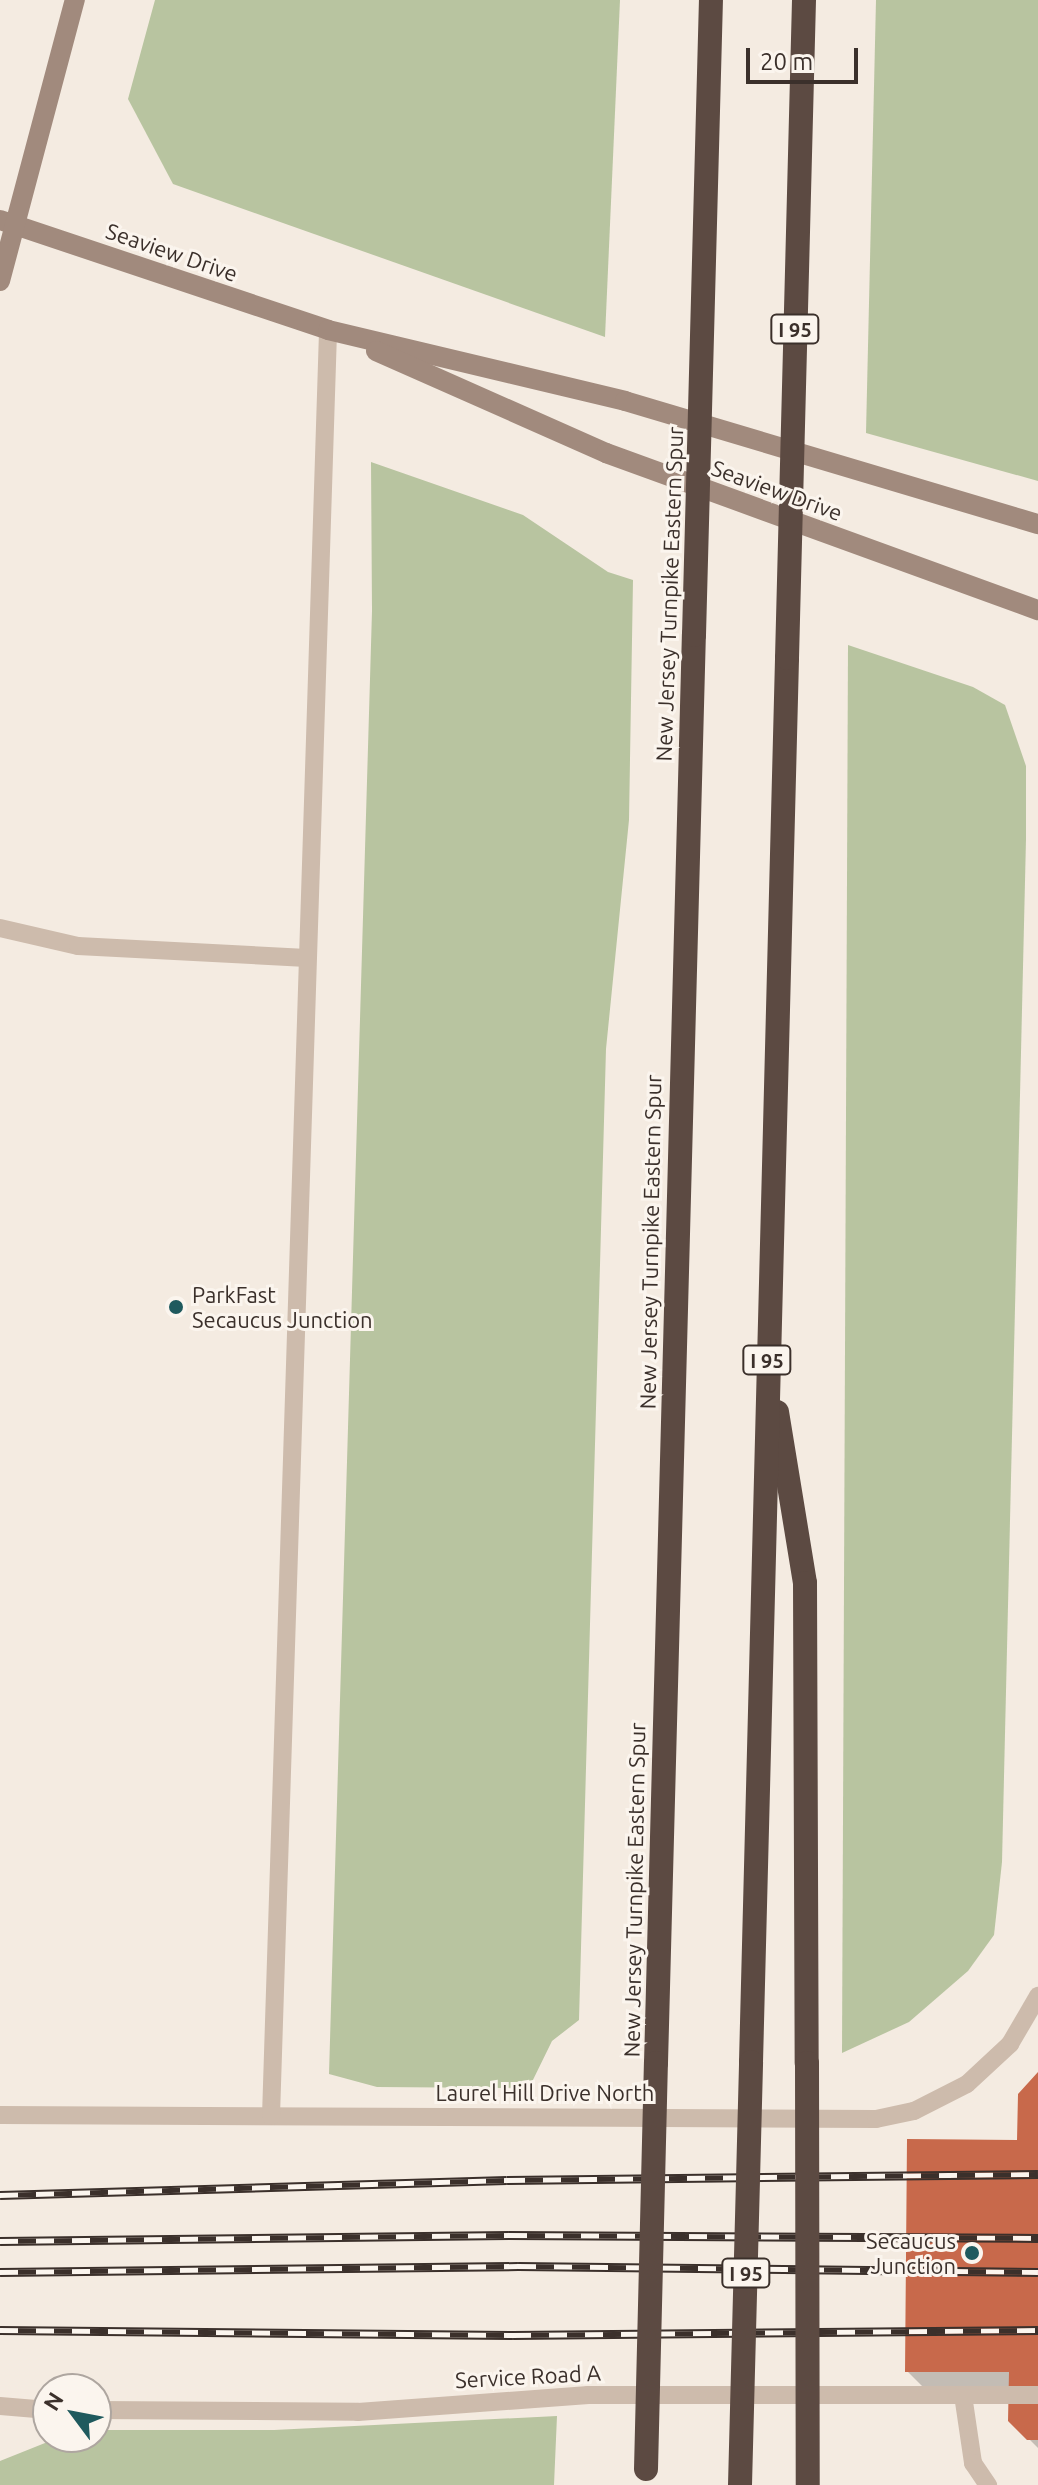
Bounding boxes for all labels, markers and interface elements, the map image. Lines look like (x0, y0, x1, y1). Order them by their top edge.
scale bar (750, 32, 862, 82)
text: 20 m (760, 48, 813, 75)
street label: Seaview Drive (103, 217, 241, 287)
road number: I 95 (769, 313, 821, 345)
street label: New Jersey Turnpike Eastern Spur (650, 426, 688, 762)
street label: Seaview Drive (708, 454, 846, 526)
street label: New Jersey Turnpike Eastern Spur (634, 1074, 666, 1410)
place label: ParkFast Secaucus Junction (192, 1281, 373, 1332)
marker: ParkFast Secaucus Junction (167, 1298, 185, 1316)
road number: I 95 (741, 1344, 793, 1376)
street label: New Jersey Turnpike Eastern Spur (618, 1722, 650, 2058)
street label: Laurel Hill Drive North (436, 2080, 654, 2106)
place label: Secaucus Junction (866, 2227, 956, 2278)
marker: Secaucus Junction (963, 2244, 981, 2262)
road number: I 95 (720, 2257, 772, 2289)
street label: Service Road A (454, 2359, 602, 2393)
north arrow (32, 2373, 112, 2453)
text: N (38, 2387, 68, 2415)

